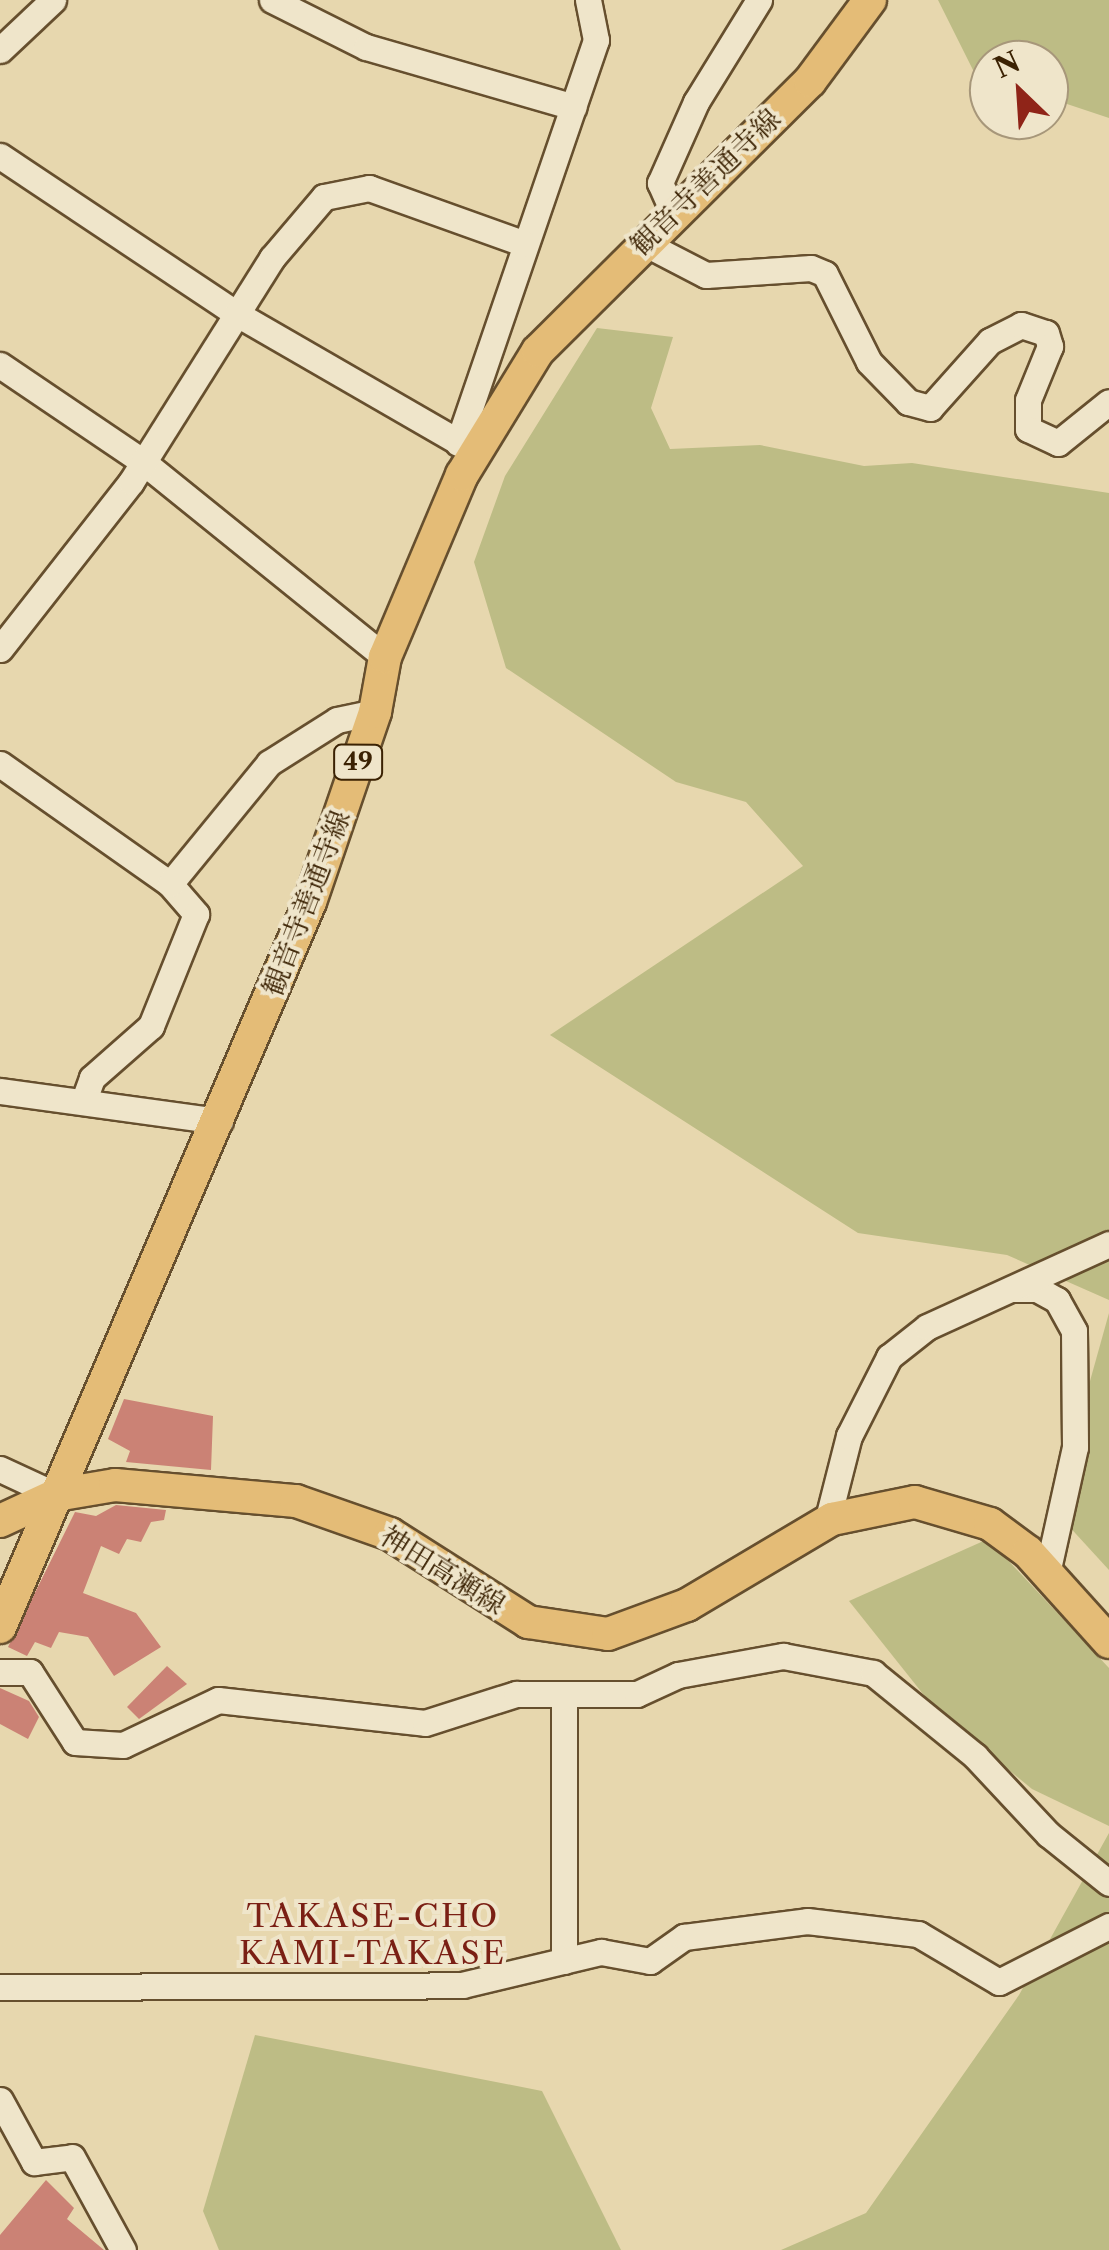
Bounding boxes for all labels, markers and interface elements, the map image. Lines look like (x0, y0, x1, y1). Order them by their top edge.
north arrow (969, 40, 1069, 140)
text: N (989, 44, 1025, 85)
street label: 観音寺善通寺線 (623, 102, 787, 262)
road number: 49 (333, 742, 383, 782)
street label: 観音寺善通寺線 (255, 805, 357, 1001)
street label: 神田高瀬線 (375, 1519, 511, 1621)
district label: TAKASE-CHO KAMI-TAKASE (239, 1898, 507, 1973)

